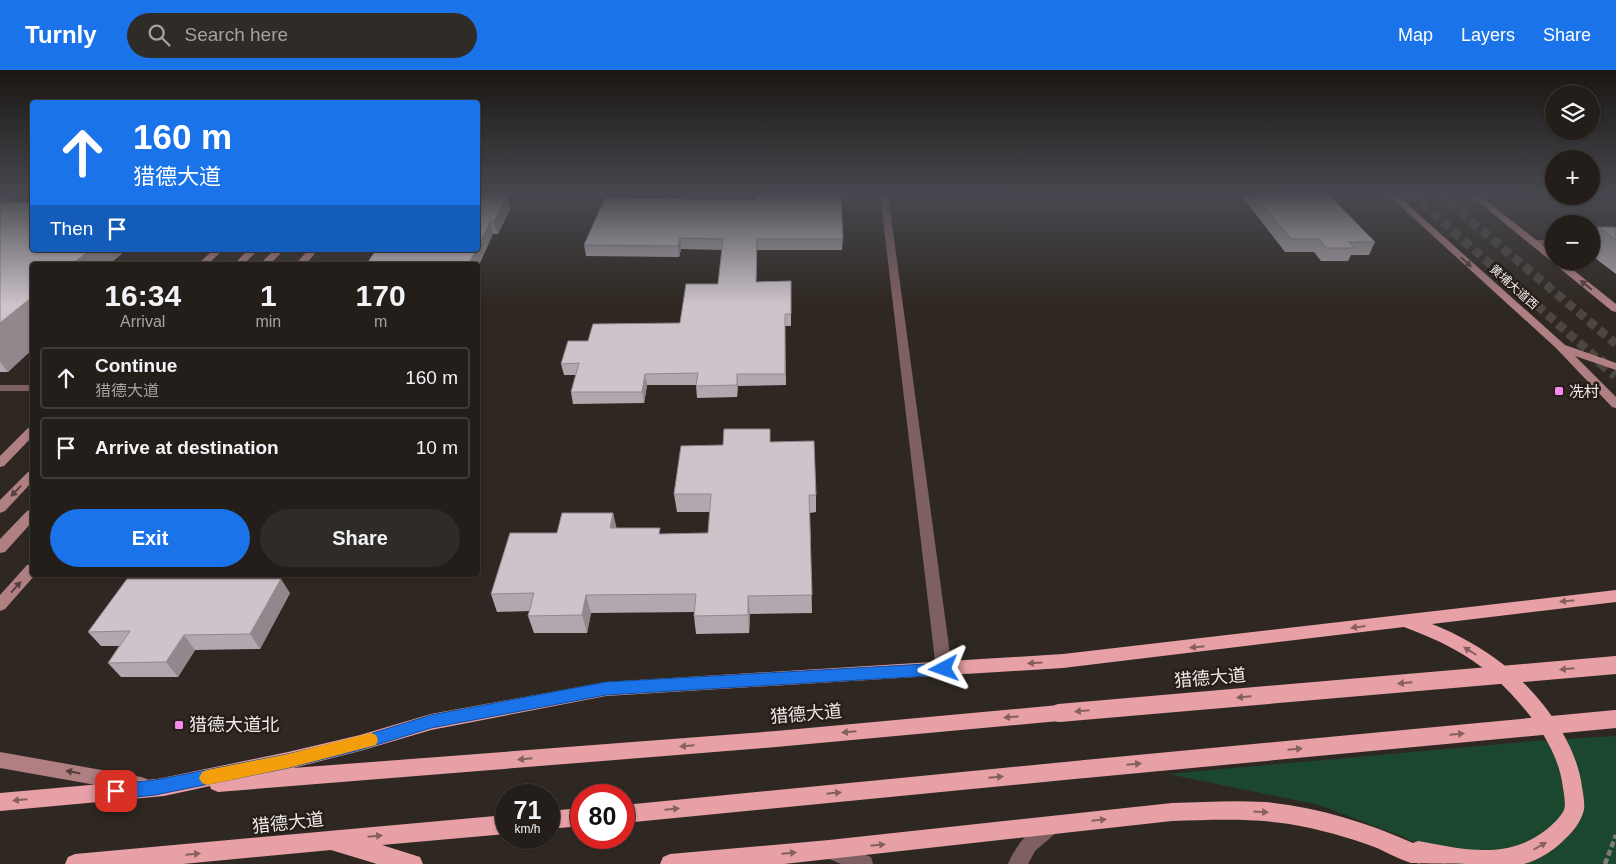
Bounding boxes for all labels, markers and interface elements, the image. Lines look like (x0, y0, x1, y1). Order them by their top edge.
search box (127, 13, 477, 58)
text: Turnly (25, 21, 97, 48)
icon: search (145, 21, 173, 49)
text: Search here (185, 24, 288, 45)
text: Map (1398, 25, 1433, 45)
text: Layers (1461, 25, 1515, 45)
text: Share (1543, 25, 1591, 45)
map controls (1545, 85, 1600, 270)
button: layers (1545, 85, 1600, 140)
text: 160 m (133, 117, 232, 156)
icon: ahead (50, 120, 115, 185)
button: + (1545, 150, 1600, 205)
text: 猎德大道 (133, 164, 221, 189)
icon: arrive (103, 215, 131, 243)
button: − (1545, 215, 1600, 270)
text: Then (50, 218, 93, 239)
one-way arrow (1459, 256, 1472, 267)
street label: 黄埔大道西 (1487, 262, 1541, 312)
text: 16:34 (104, 279, 181, 312)
text: 1 (260, 279, 277, 312)
text: 170 (356, 279, 406, 312)
one-way arrow (1580, 280, 1593, 291)
text: Arrival (120, 313, 165, 330)
text: min (255, 313, 281, 330)
text: m (374, 313, 387, 330)
text: Continue (95, 355, 177, 376)
icon: ahead (52, 364, 80, 392)
text: 160 m (405, 367, 458, 388)
text: 猎德大道 (95, 382, 159, 399)
place label: 冼村 (1569, 383, 1599, 400)
marker: 冼村 (1553, 385, 1565, 397)
icon: arrive (52, 434, 80, 462)
text: Arrive at destination (95, 437, 279, 458)
text: 10 m (416, 437, 458, 458)
one-way arrow (10, 485, 22, 497)
button: Exit (50, 509, 250, 567)
button: Share (260, 509, 460, 567)
one-way arrow (10, 581, 22, 593)
one-way arrow (1559, 597, 1575, 605)
one-way arrow (1350, 623, 1366, 631)
position arrow (917, 642, 969, 694)
one-way arrow (1188, 643, 1204, 651)
one-way arrow (1463, 646, 1476, 655)
one-way arrow (1027, 660, 1043, 668)
street label: 猎德大道 (1173, 665, 1247, 691)
one-way arrow (1559, 666, 1575, 674)
one-way arrow (1397, 679, 1413, 687)
one-way arrow (1235, 693, 1251, 701)
street label: 猎德大道 (769, 701, 843, 727)
one-way arrow (1073, 707, 1089, 715)
one-way arrow (1002, 713, 1018, 721)
place label: 猎德大道北 (189, 715, 279, 735)
marker: 猎德大道北 (173, 719, 185, 731)
one-way arrow (841, 728, 857, 736)
one-way arrow (1449, 730, 1465, 738)
one-way arrow (679, 742, 695, 750)
one-way arrow (1288, 745, 1304, 753)
one-way arrow (517, 755, 533, 763)
one-way arrow (1126, 760, 1142, 768)
one-way arrow (65, 768, 81, 776)
pin (95, 770, 137, 812)
one-way arrow (988, 773, 1004, 781)
icon: arrive (102, 777, 130, 805)
speed limit sign: 80 (570, 784, 635, 849)
one-way arrow (826, 789, 842, 797)
one-way arrow (11, 796, 27, 804)
text: 71 (514, 796, 541, 824)
one-way arrow (665, 805, 681, 813)
street label: 猎德大道 (251, 809, 325, 837)
one-way arrow (1254, 809, 1270, 817)
one-way arrow (1092, 816, 1108, 824)
text: km/h (514, 822, 541, 836)
one-way arrow (368, 832, 384, 840)
one-way arrow (870, 840, 886, 848)
one-way arrow (1534, 842, 1547, 851)
one-way arrow (781, 849, 797, 857)
one-way arrow (185, 850, 201, 858)

